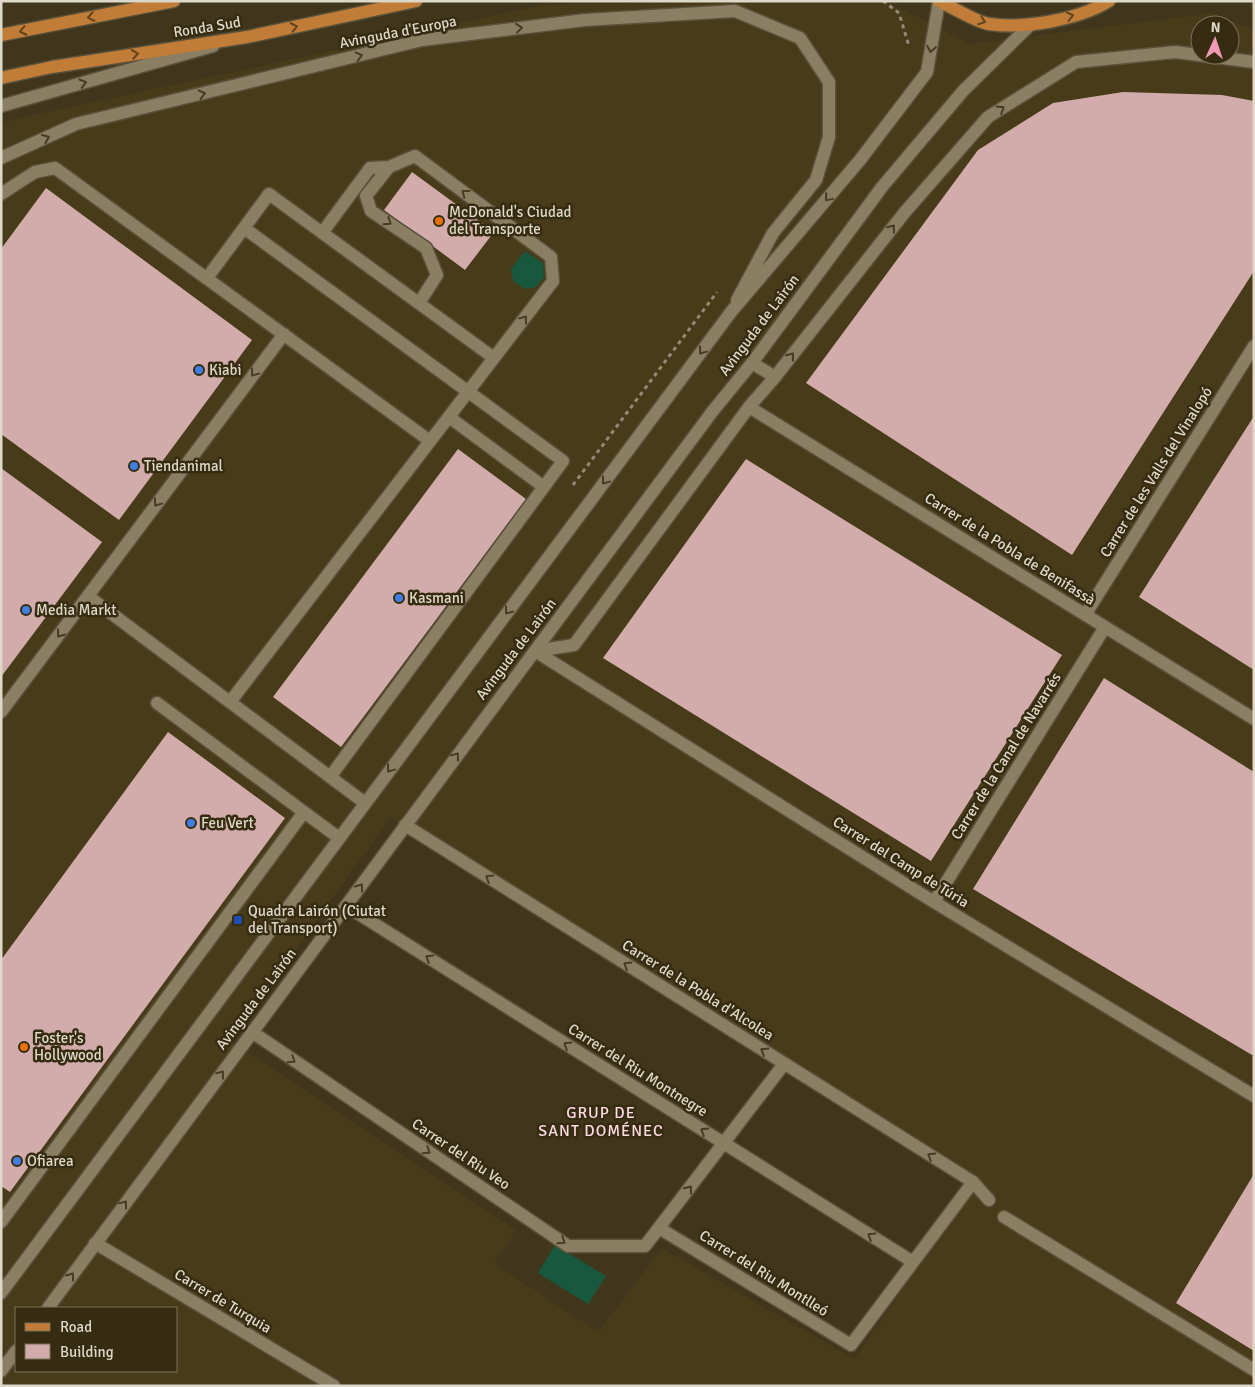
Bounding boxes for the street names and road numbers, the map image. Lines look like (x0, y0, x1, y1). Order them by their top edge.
street label: Avinguda d'Europa (338, 12, 458, 52)
street label: Ronda Sud (172, 13, 242, 41)
street label: Avinguda de Lairón (715, 271, 803, 379)
street label: Carrer de les Valls del Vinalopó (1096, 383, 1216, 561)
street label: Carrer de la Pobla de Benifassà (921, 489, 1099, 609)
street label: Avinguda de Lairón (472, 595, 560, 703)
street label: Carrer de la Canal de Navarrés (947, 669, 1065, 843)
street label: Carrer del Camp de Túria (830, 813, 972, 911)
street label: Carrer de la Pobla d'Alcolea (619, 936, 777, 1044)
street label: Avinguda de Lairón (212, 945, 300, 1053)
street label: Carrer del Riu Montnegre (565, 1020, 711, 1120)
street label: Carrer del Riu Veo (408, 1115, 514, 1194)
street label: Carrer del Riu Montlleó (696, 1226, 832, 1320)
street label: Carrer de Turquia (171, 1265, 275, 1337)

